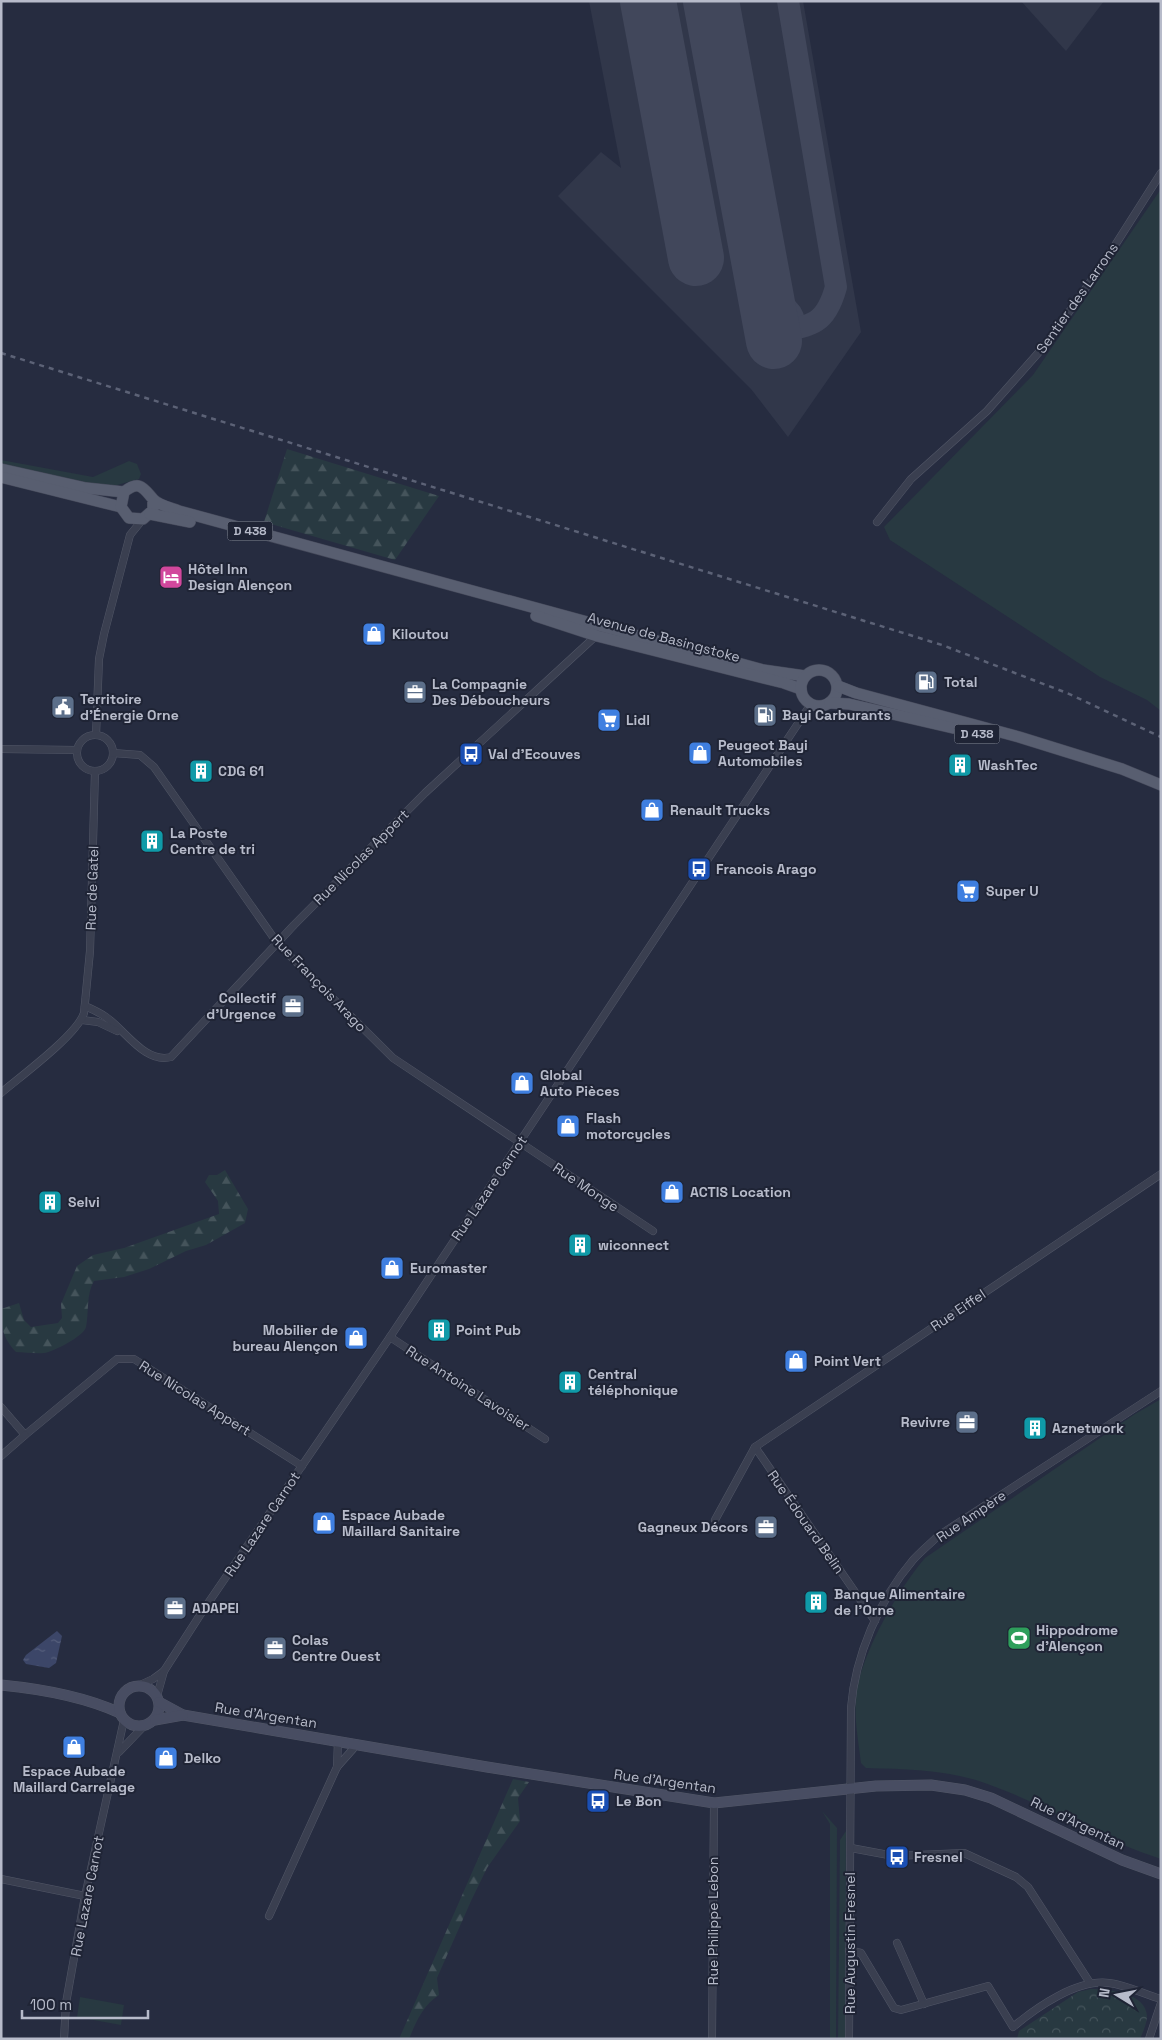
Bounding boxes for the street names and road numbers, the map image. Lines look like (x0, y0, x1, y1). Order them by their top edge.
street label: Sentier des Larrons (1032, 239, 1122, 357)
road number: D 438 (228, 522, 272, 540)
street label: Avenue de Basingstoke (586, 608, 742, 666)
road number: D 438 (954, 724, 1000, 744)
street label: Rue Nicolas Appert (309, 805, 413, 909)
street label: Rue de Gatel (82, 845, 102, 931)
street label: Rue François Arago (268, 930, 370, 1036)
street label: Rue Lazare Carnot (447, 1132, 531, 1244)
street label: Rue Monge (549, 1158, 623, 1216)
street label: Rue Eiffel (927, 1285, 989, 1335)
street label: Rue Antoine Lavoisier (403, 1341, 533, 1435)
street label: Rue Nicolas Appert (136, 1356, 254, 1440)
street label: Rue Édouard Belin (764, 1467, 848, 1577)
street label: Rue Lazare Carnot (220, 1468, 304, 1580)
street label: Rue Ampère (933, 1486, 1009, 1546)
street label: Rue d'Argentan (214, 1698, 318, 1732)
street label: Rue d'Argentan (613, 1765, 717, 1797)
street label: Rue d'Argentan (1028, 1792, 1128, 1854)
street label: Rue Lazare Carnot (66, 1834, 108, 1958)
street label: Rue Philippe Lebon (704, 1857, 722, 1985)
street label: Rue Augustin Fresnel (841, 1872, 859, 2014)

